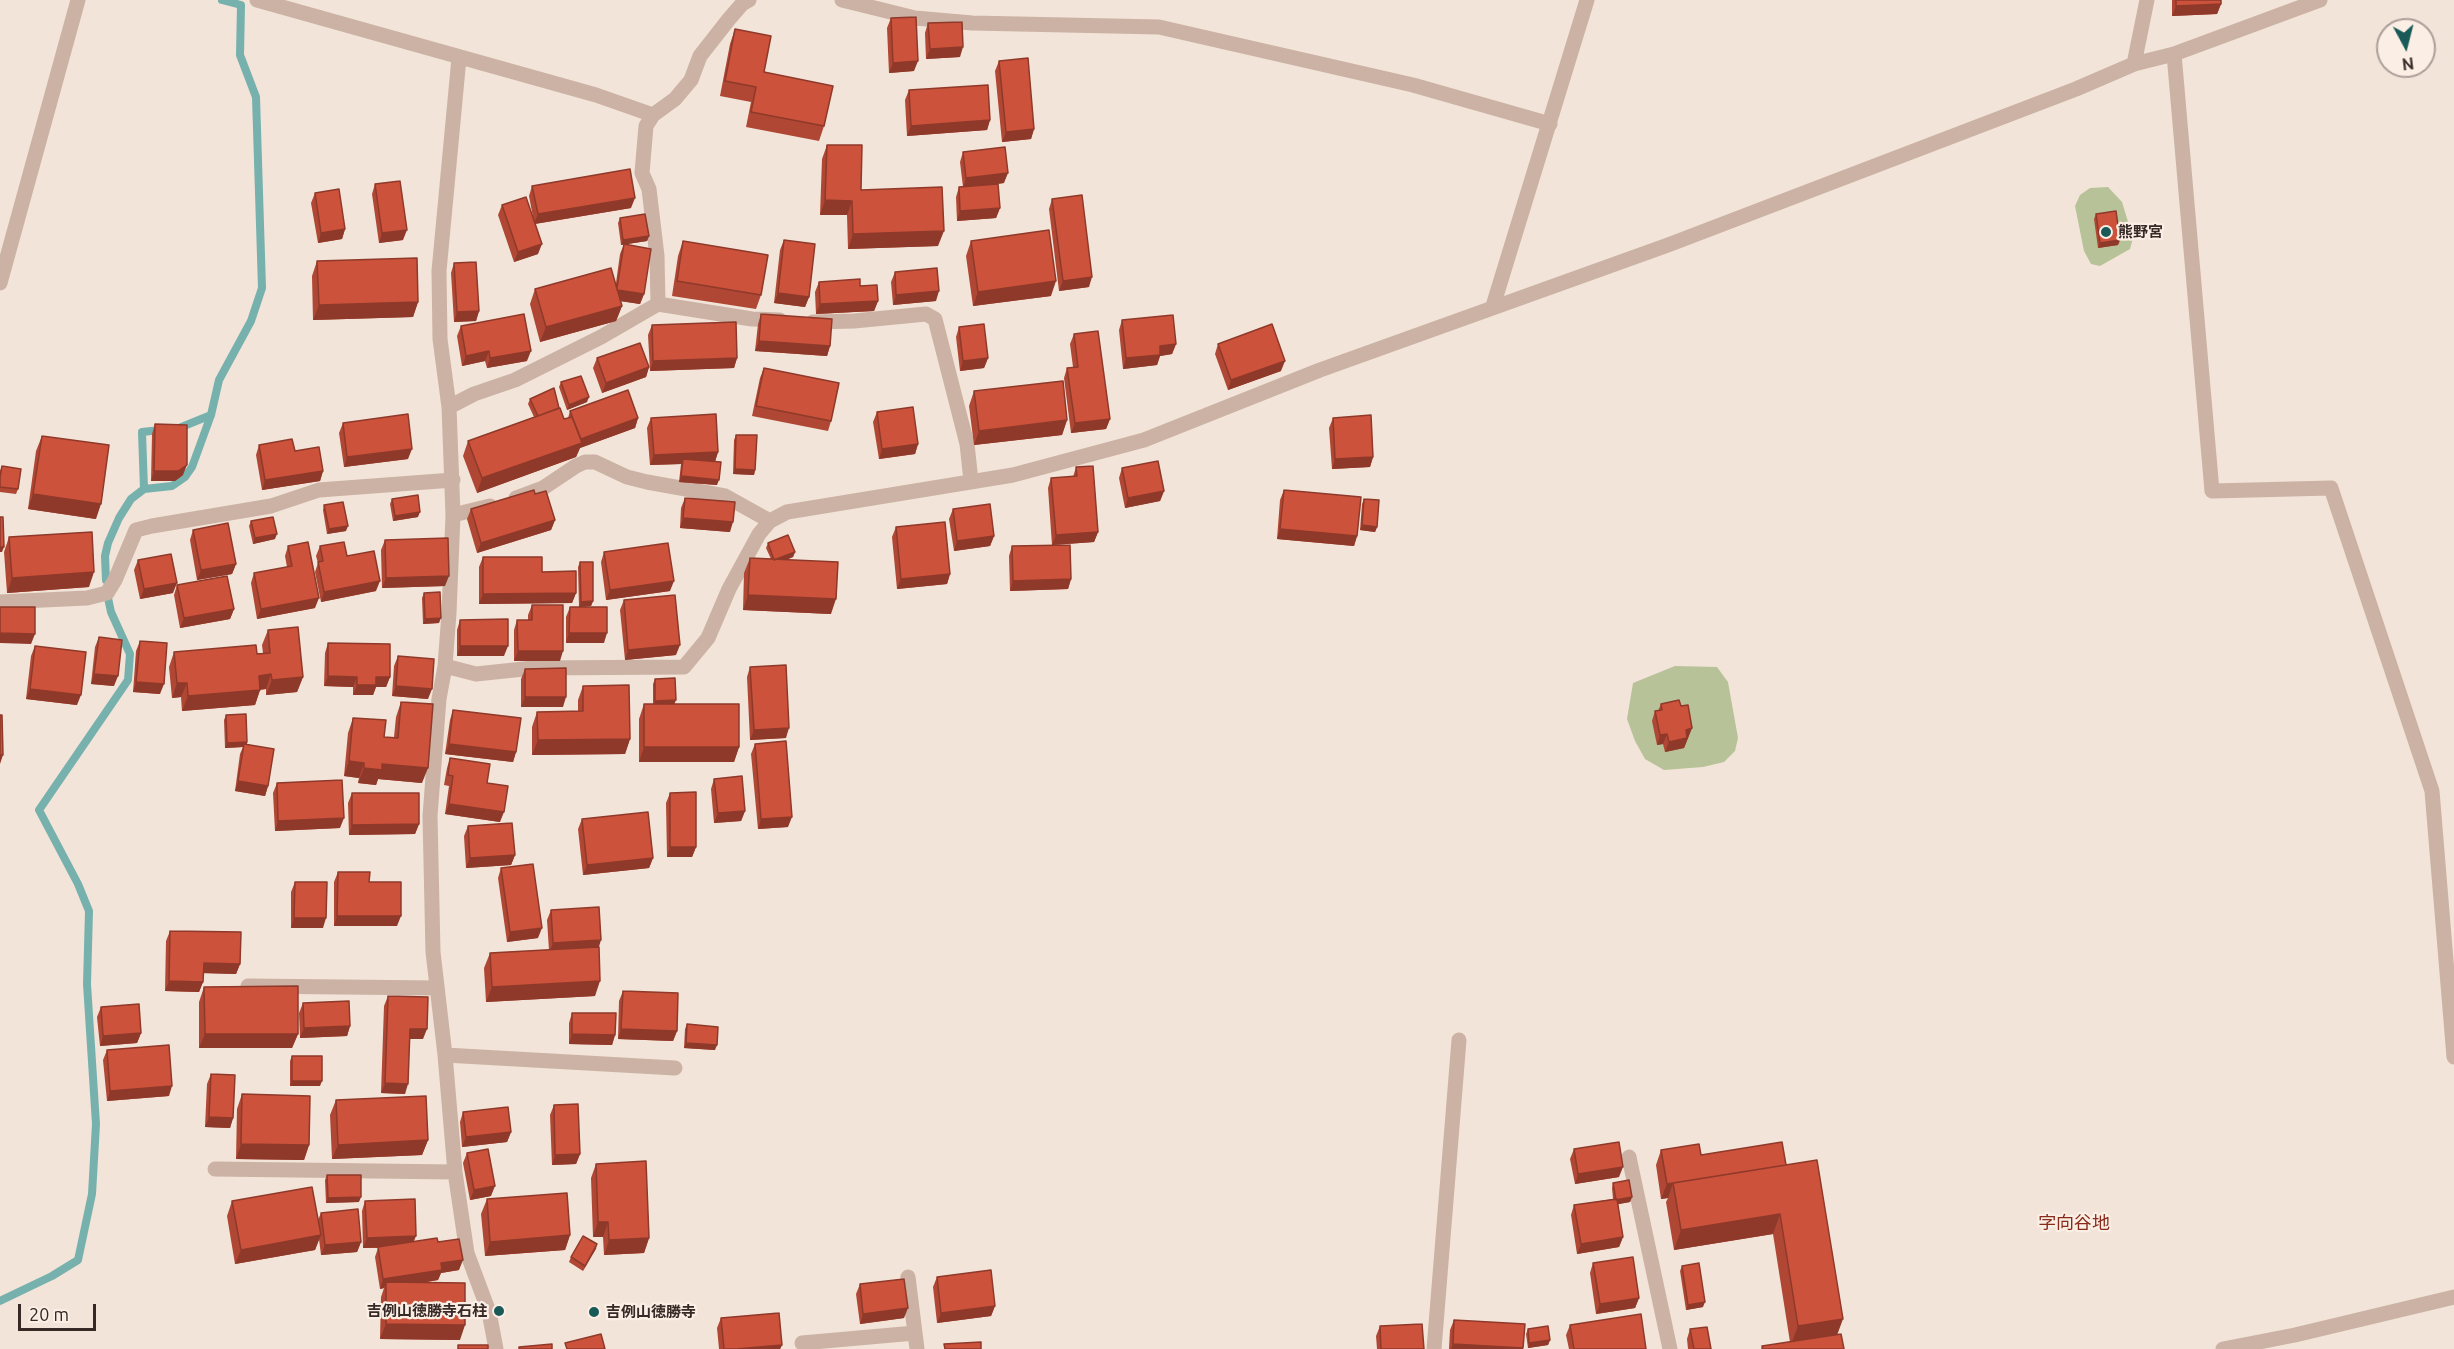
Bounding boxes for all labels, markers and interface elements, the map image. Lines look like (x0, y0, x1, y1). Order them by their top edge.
north arrow (2376, 18, 2436, 78)
text: N (2401, 54, 2415, 74)
place label: 熊野宮 (2118, 223, 2163, 241)
marker: 熊野宮 (2099, 225, 2113, 239)
district label: 字向谷地 (2038, 1212, 2110, 1234)
scale bar (21, 1292, 99, 1330)
place label: 吉例山徳勝寺石柱 (367, 1302, 487, 1320)
place label: 吉例山徳勝寺 (606, 1303, 696, 1321)
text: 20 m (29, 1304, 69, 1324)
marker: 吉例山徳勝寺石柱 (492, 1304, 506, 1318)
marker: 吉例山徳勝寺 (587, 1305, 601, 1319)

